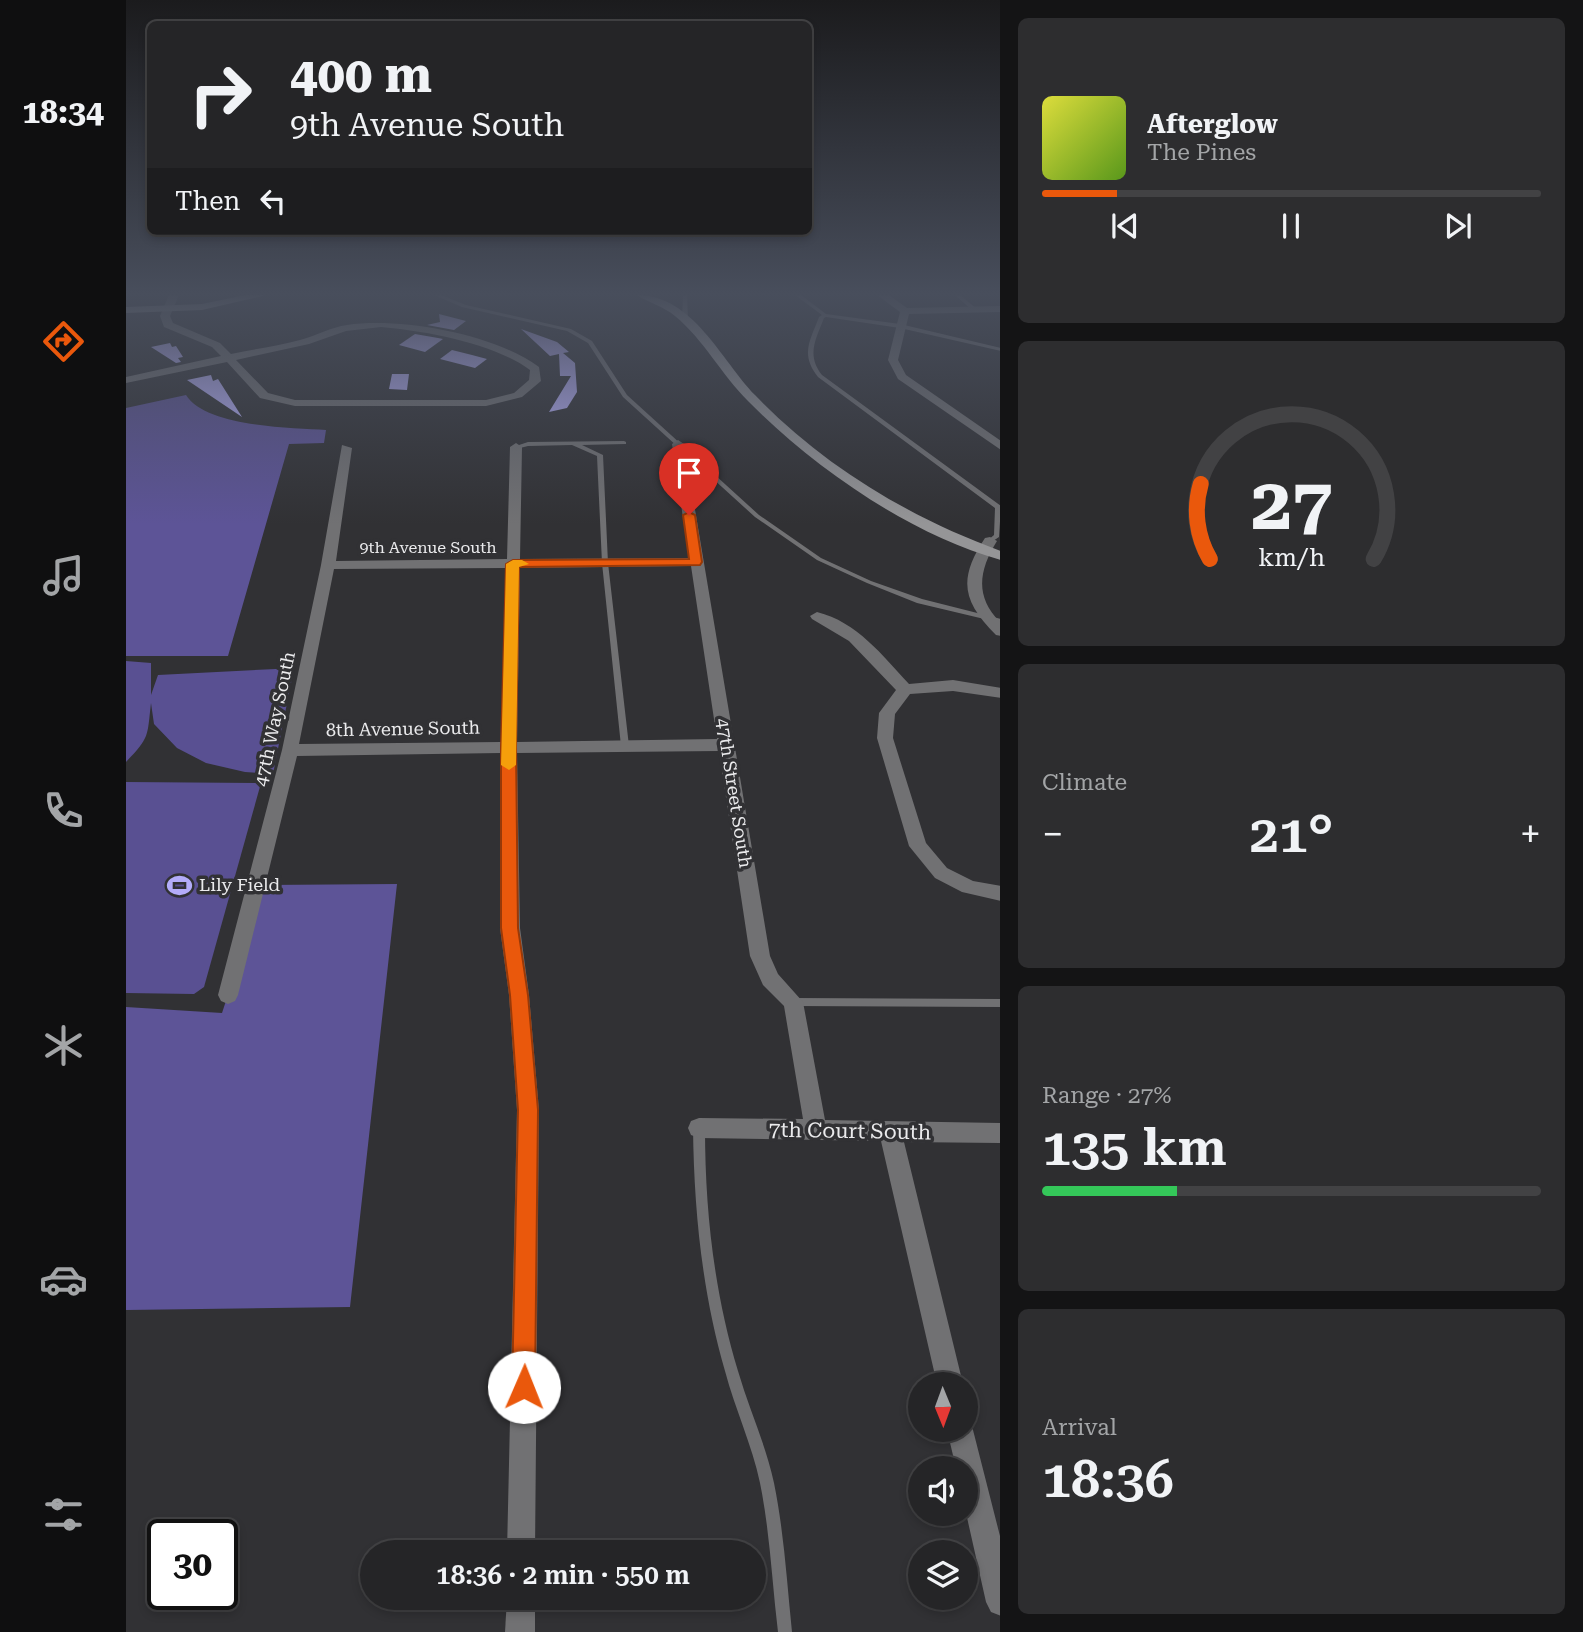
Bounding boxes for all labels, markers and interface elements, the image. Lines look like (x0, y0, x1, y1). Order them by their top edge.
text: 400 m (290, 47, 432, 104)
icon: right (175, 49, 266, 140)
text: 18:34 (22, 93, 104, 131)
text: 9th Avenue South (290, 106, 564, 144)
text: Afterglow (1147, 109, 1278, 139)
text: The Pines (1147, 139, 1256, 166)
icon: left (254, 182, 292, 220)
text: Then (175, 186, 240, 216)
icon: previous (1106, 207, 1144, 245)
icon: pause (1272, 207, 1310, 245)
icon: next (1439, 207, 1477, 245)
icon: directions (39, 317, 88, 366)
pin (659, 443, 719, 515)
icon: arrive (670, 454, 708, 492)
text: 27 (1251, 463, 1332, 548)
street label: 9th Avenue South (359, 538, 497, 557)
text: km/h (1258, 543, 1325, 572)
icon: music (39, 551, 88, 600)
street label: 47th Way South (250, 649, 299, 788)
street label: 8th Avenue South (326, 717, 481, 740)
street label: 47th Street South (712, 717, 757, 870)
text: Climate (1042, 769, 1127, 796)
icon: phone (39, 786, 88, 835)
text: 21° (1250, 804, 1333, 865)
text: − (1042, 812, 1063, 856)
text: + (1520, 812, 1541, 856)
sports icon: Lily Field (165, 871, 193, 899)
place label: Lily Field (199, 874, 280, 895)
icon: climate (39, 1021, 88, 1070)
text: Range · 27% (1042, 1082, 1171, 1109)
text: 135 km (1042, 1117, 1227, 1178)
street label: 7th Court South (769, 1118, 932, 1144)
icon: car (39, 1255, 88, 1304)
position arrow (487, 1350, 561, 1424)
north arrow (908, 1372, 978, 1442)
map controls (908, 1372, 978, 1610)
text: Arrival (1042, 1414, 1117, 1441)
text: 18:36 (1042, 1449, 1174, 1510)
button: sound (908, 1456, 978, 1526)
icon: filters (39, 1490, 88, 1539)
speed limit sign: 30 (147, 1519, 238, 1610)
button: layers (908, 1540, 978, 1610)
text: 18:36 · 2 min · 550 m (436, 1560, 690, 1590)

